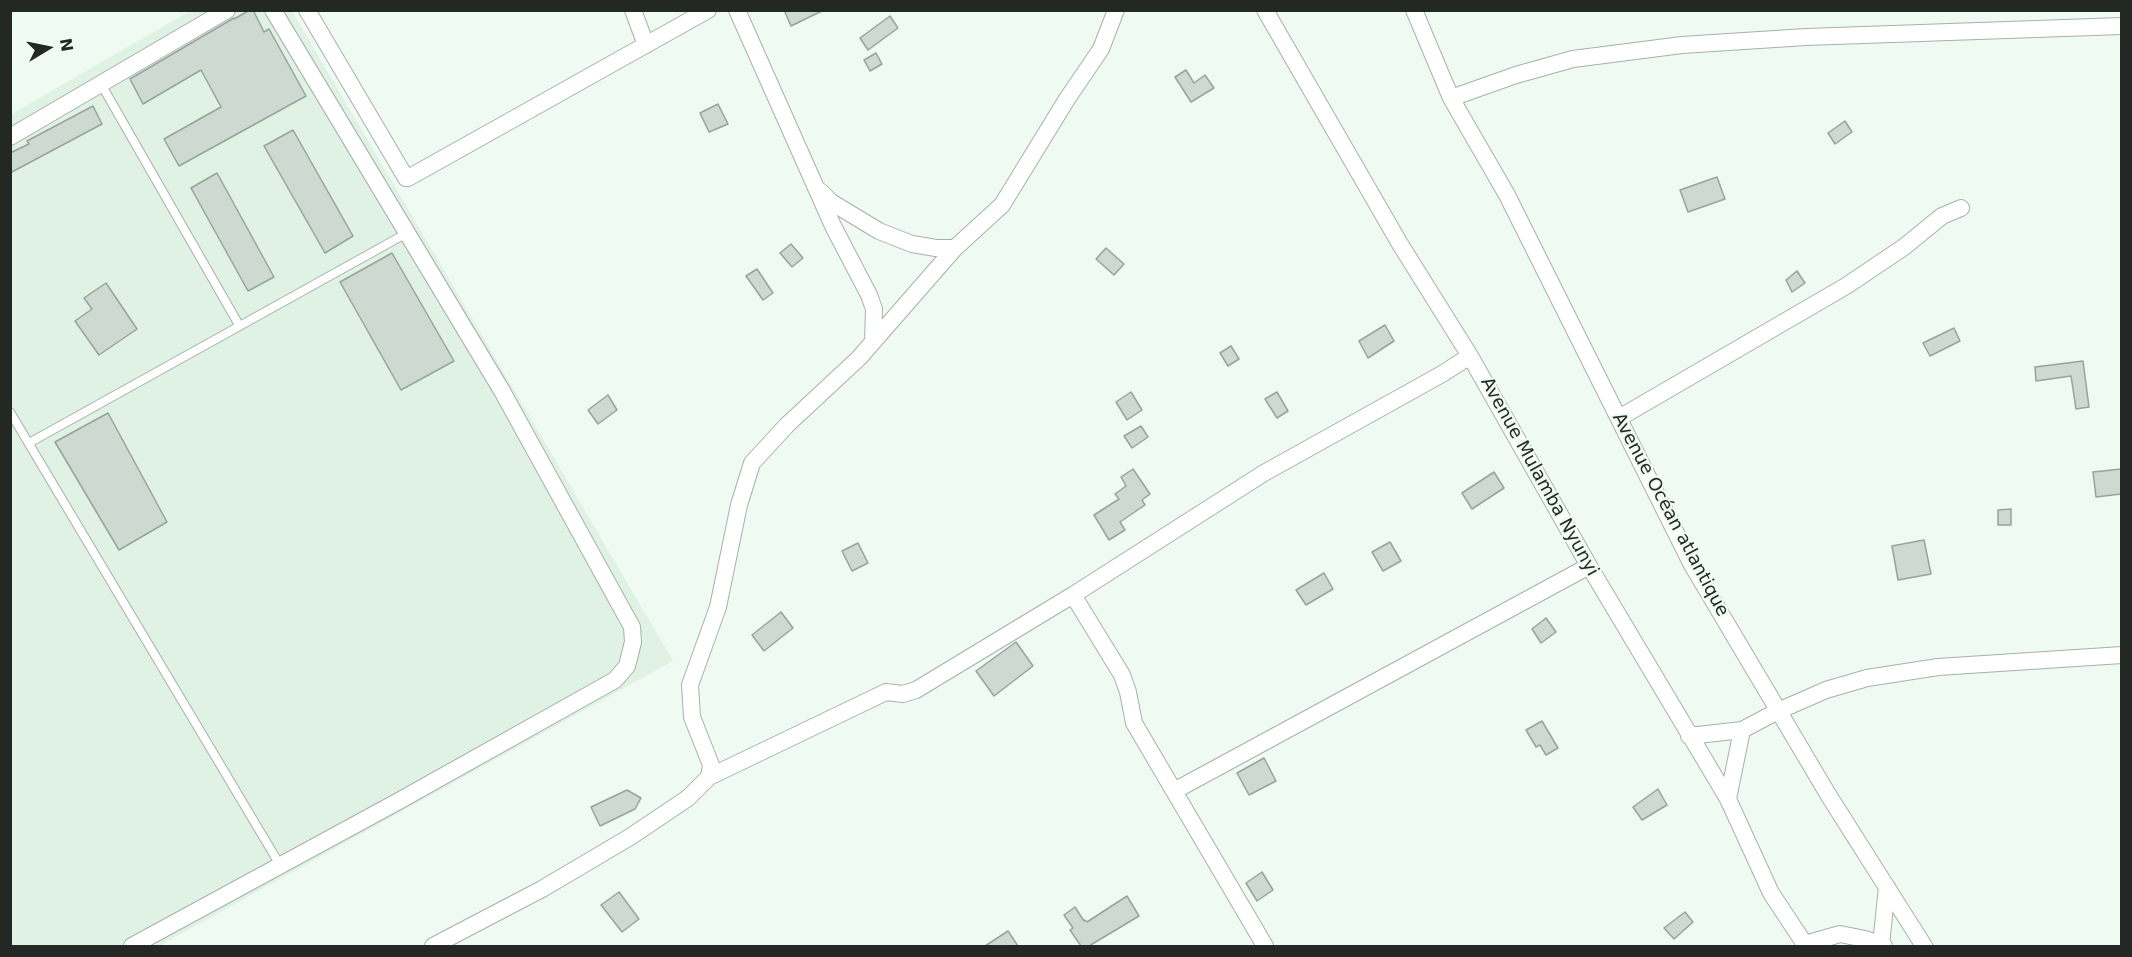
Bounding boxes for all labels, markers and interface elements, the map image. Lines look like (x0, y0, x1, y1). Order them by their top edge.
north arrow (18, 18, 78, 78)
text: N (56, 37, 77, 53)
street label: Avenue Mulamba Nyunyi (1475, 374, 1603, 580)
street label: Avenue Océan atlantique (1607, 410, 1733, 620)

